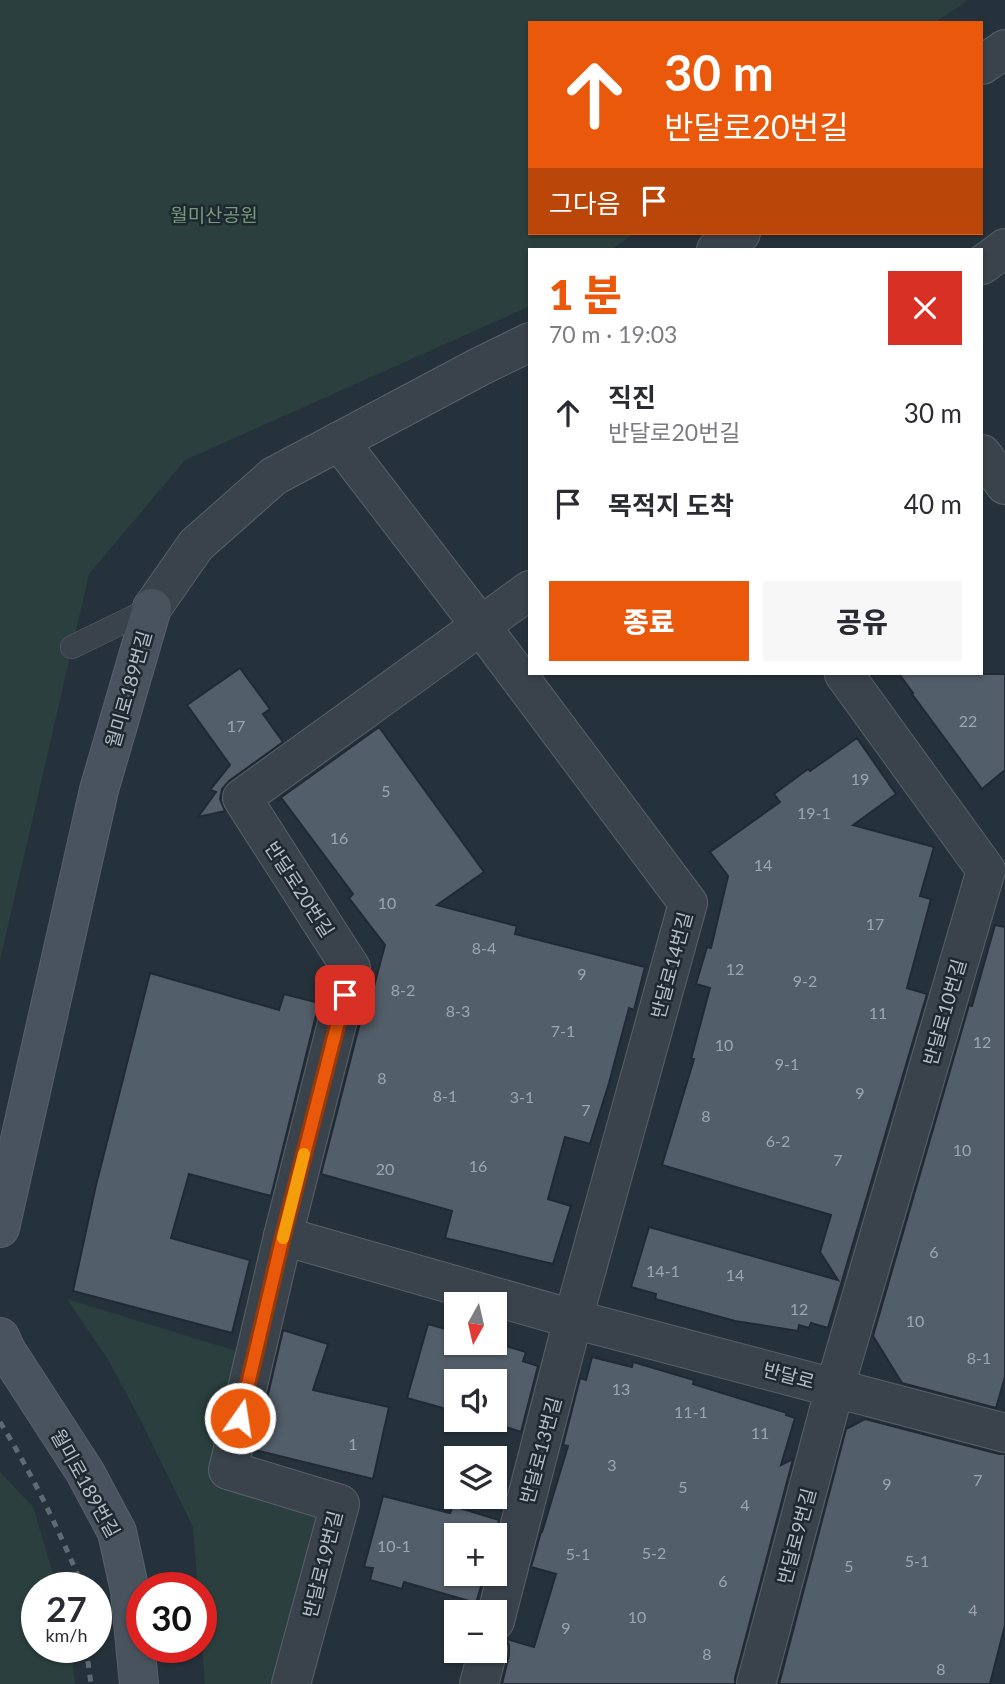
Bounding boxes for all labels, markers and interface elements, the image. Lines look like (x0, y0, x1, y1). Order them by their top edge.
text: 30 m (664, 43, 774, 101)
icon: ahead (549, 49, 640, 140)
text: 반달로20번길 (664, 107, 848, 146)
icon: arrive (635, 182, 673, 220)
text: 그다음 (549, 187, 621, 219)
park label: 월미산공원 (170, 203, 258, 226)
text: 1 분 (549, 269, 622, 319)
button: close (888, 271, 962, 345)
text: 70 m · 19:03 (549, 320, 677, 348)
text: 직진 (608, 381, 656, 413)
icon: ahead (549, 394, 587, 432)
text: 30 m (904, 397, 962, 429)
text: 반달로20번길 (608, 418, 740, 446)
icon: arrive (549, 485, 587, 523)
text: 40 m (904, 488, 962, 520)
text: 목적지 도착 (608, 489, 734, 521)
button: 종료 (549, 581, 749, 661)
button: 공유 (763, 581, 962, 661)
street label: 월미로189번길 (100, 628, 156, 750)
house number: 22 (959, 711, 977, 730)
house number: 17 (227, 716, 245, 735)
house number: 19 (851, 769, 869, 788)
house number: 5 (381, 781, 391, 800)
house number: 19-1 (797, 803, 831, 822)
house number: 16 (330, 828, 348, 847)
street label: 반달로20번길 (261, 837, 339, 941)
house number: 14 (754, 855, 772, 874)
house number: 10 (378, 893, 396, 912)
street label: 반달로14번길 (646, 909, 696, 1021)
house number: 17 (866, 914, 884, 933)
house number: 8-4 (472, 938, 496, 957)
street label: 반달로10번길 (918, 956, 970, 1068)
house number: 12 (726, 959, 744, 978)
house number: 9 (577, 964, 587, 983)
pin (315, 965, 375, 1025)
house number: 9-2 (793, 971, 817, 990)
icon: arrive (326, 976, 364, 1014)
house number: 8-2 (391, 980, 415, 999)
house number: 8-3 (446, 1001, 470, 1020)
house number: 11 (869, 1003, 887, 1022)
house number: 7-1 (551, 1021, 575, 1040)
house number: 12 (973, 1032, 991, 1051)
house number: 10 (715, 1035, 733, 1054)
house number: 9-1 (775, 1054, 799, 1073)
house number: 8 (377, 1068, 387, 1087)
house number: 9 (855, 1083, 865, 1102)
house number: 8-1 (433, 1086, 457, 1105)
house number: 3-1 (510, 1087, 534, 1106)
house number: 7 (581, 1100, 591, 1119)
house number: 8 (701, 1106, 711, 1125)
house number: 6-2 (766, 1131, 790, 1150)
house number: 10 (953, 1140, 971, 1159)
house number: 7 (833, 1150, 843, 1169)
house number: 16 (469, 1156, 487, 1175)
house number: 20 (376, 1159, 394, 1178)
house number: 6 (929, 1242, 939, 1261)
house number: 14-1 (646, 1261, 680, 1280)
house number: 14 (726, 1265, 744, 1284)
north arrow (444, 1292, 508, 1354)
map controls (444, 1292, 507, 1663)
house number: 12 (790, 1299, 808, 1318)
house number: 10 (906, 1311, 924, 1330)
house number: 8-1 (967, 1348, 991, 1367)
street label: 반달로 (761, 1357, 817, 1393)
button: sound (444, 1369, 507, 1432)
house number: 13 (612, 1379, 630, 1398)
position arrow (203, 1381, 277, 1455)
street label: 반달로13번길 (515, 1394, 565, 1506)
house number: 11-1 (674, 1402, 708, 1421)
house number: 11 (751, 1423, 769, 1442)
street label: 월미로189번길 (47, 1425, 125, 1541)
house number: 1 (348, 1434, 358, 1453)
button: layers (444, 1446, 507, 1509)
house number: 3 (607, 1455, 617, 1474)
house number: 7 (973, 1470, 983, 1489)
house number: 9 (882, 1474, 892, 1493)
house number: 5 (678, 1477, 688, 1496)
street label: 반달로9번길 (772, 1485, 820, 1587)
house number: 4 (740, 1495, 750, 1514)
street label: 반달로19번길 (298, 1508, 346, 1620)
button: + (444, 1523, 507, 1586)
house number: 10-1 (377, 1536, 411, 1555)
house number: 5-2 (642, 1543, 666, 1562)
house number: 5-1 (566, 1544, 590, 1563)
house number: 5-1 (905, 1551, 929, 1570)
house number: 5 (844, 1556, 854, 1575)
house number: 6 (718, 1571, 728, 1590)
speed limit sign: 30 (126, 1572, 217, 1663)
text: 27 (46, 1587, 87, 1629)
button: − (444, 1600, 507, 1663)
house number: 4 (968, 1600, 978, 1619)
house number: 10 (628, 1607, 646, 1626)
house number: 9 (561, 1618, 571, 1637)
text: km/h (45, 1624, 88, 1646)
house number: 8 (702, 1644, 712, 1663)
house number: 8 (936, 1659, 946, 1678)

